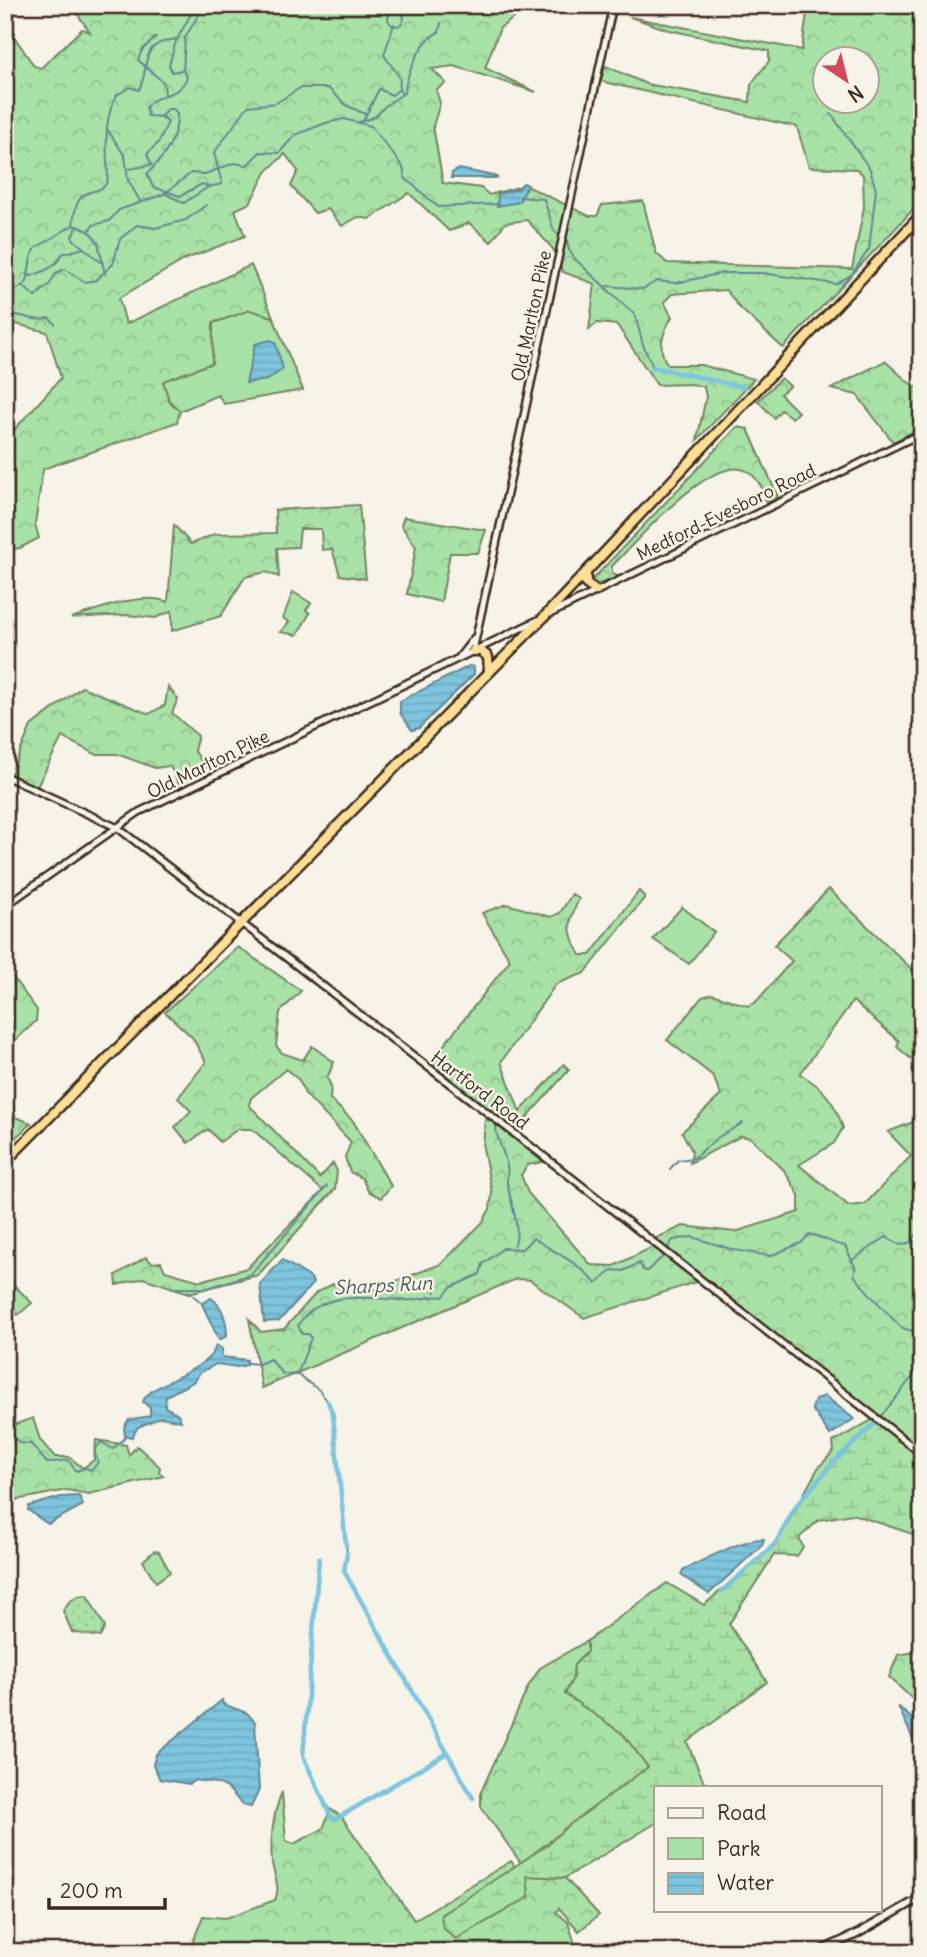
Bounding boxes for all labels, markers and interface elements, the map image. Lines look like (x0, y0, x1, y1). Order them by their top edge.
north arrow (811, 46, 881, 116)
text: N (843, 80, 868, 108)
street label: Old Marlton Pike (506, 248, 556, 384)
street label: Medford-Evesboro Road (633, 458, 820, 565)
street label: Old Marlton Pike (143, 724, 273, 804)
street label: Hartford Road (427, 1046, 534, 1135)
water label: Sharps Run (333, 1270, 434, 1300)
legend (654, 1786, 881, 1912)
text: Road (717, 1799, 766, 1826)
text: Park (717, 1835, 760, 1862)
scale bar (49, 1866, 164, 1910)
text: Water (717, 1869, 775, 1896)
text: 200 m (60, 1877, 123, 1904)

